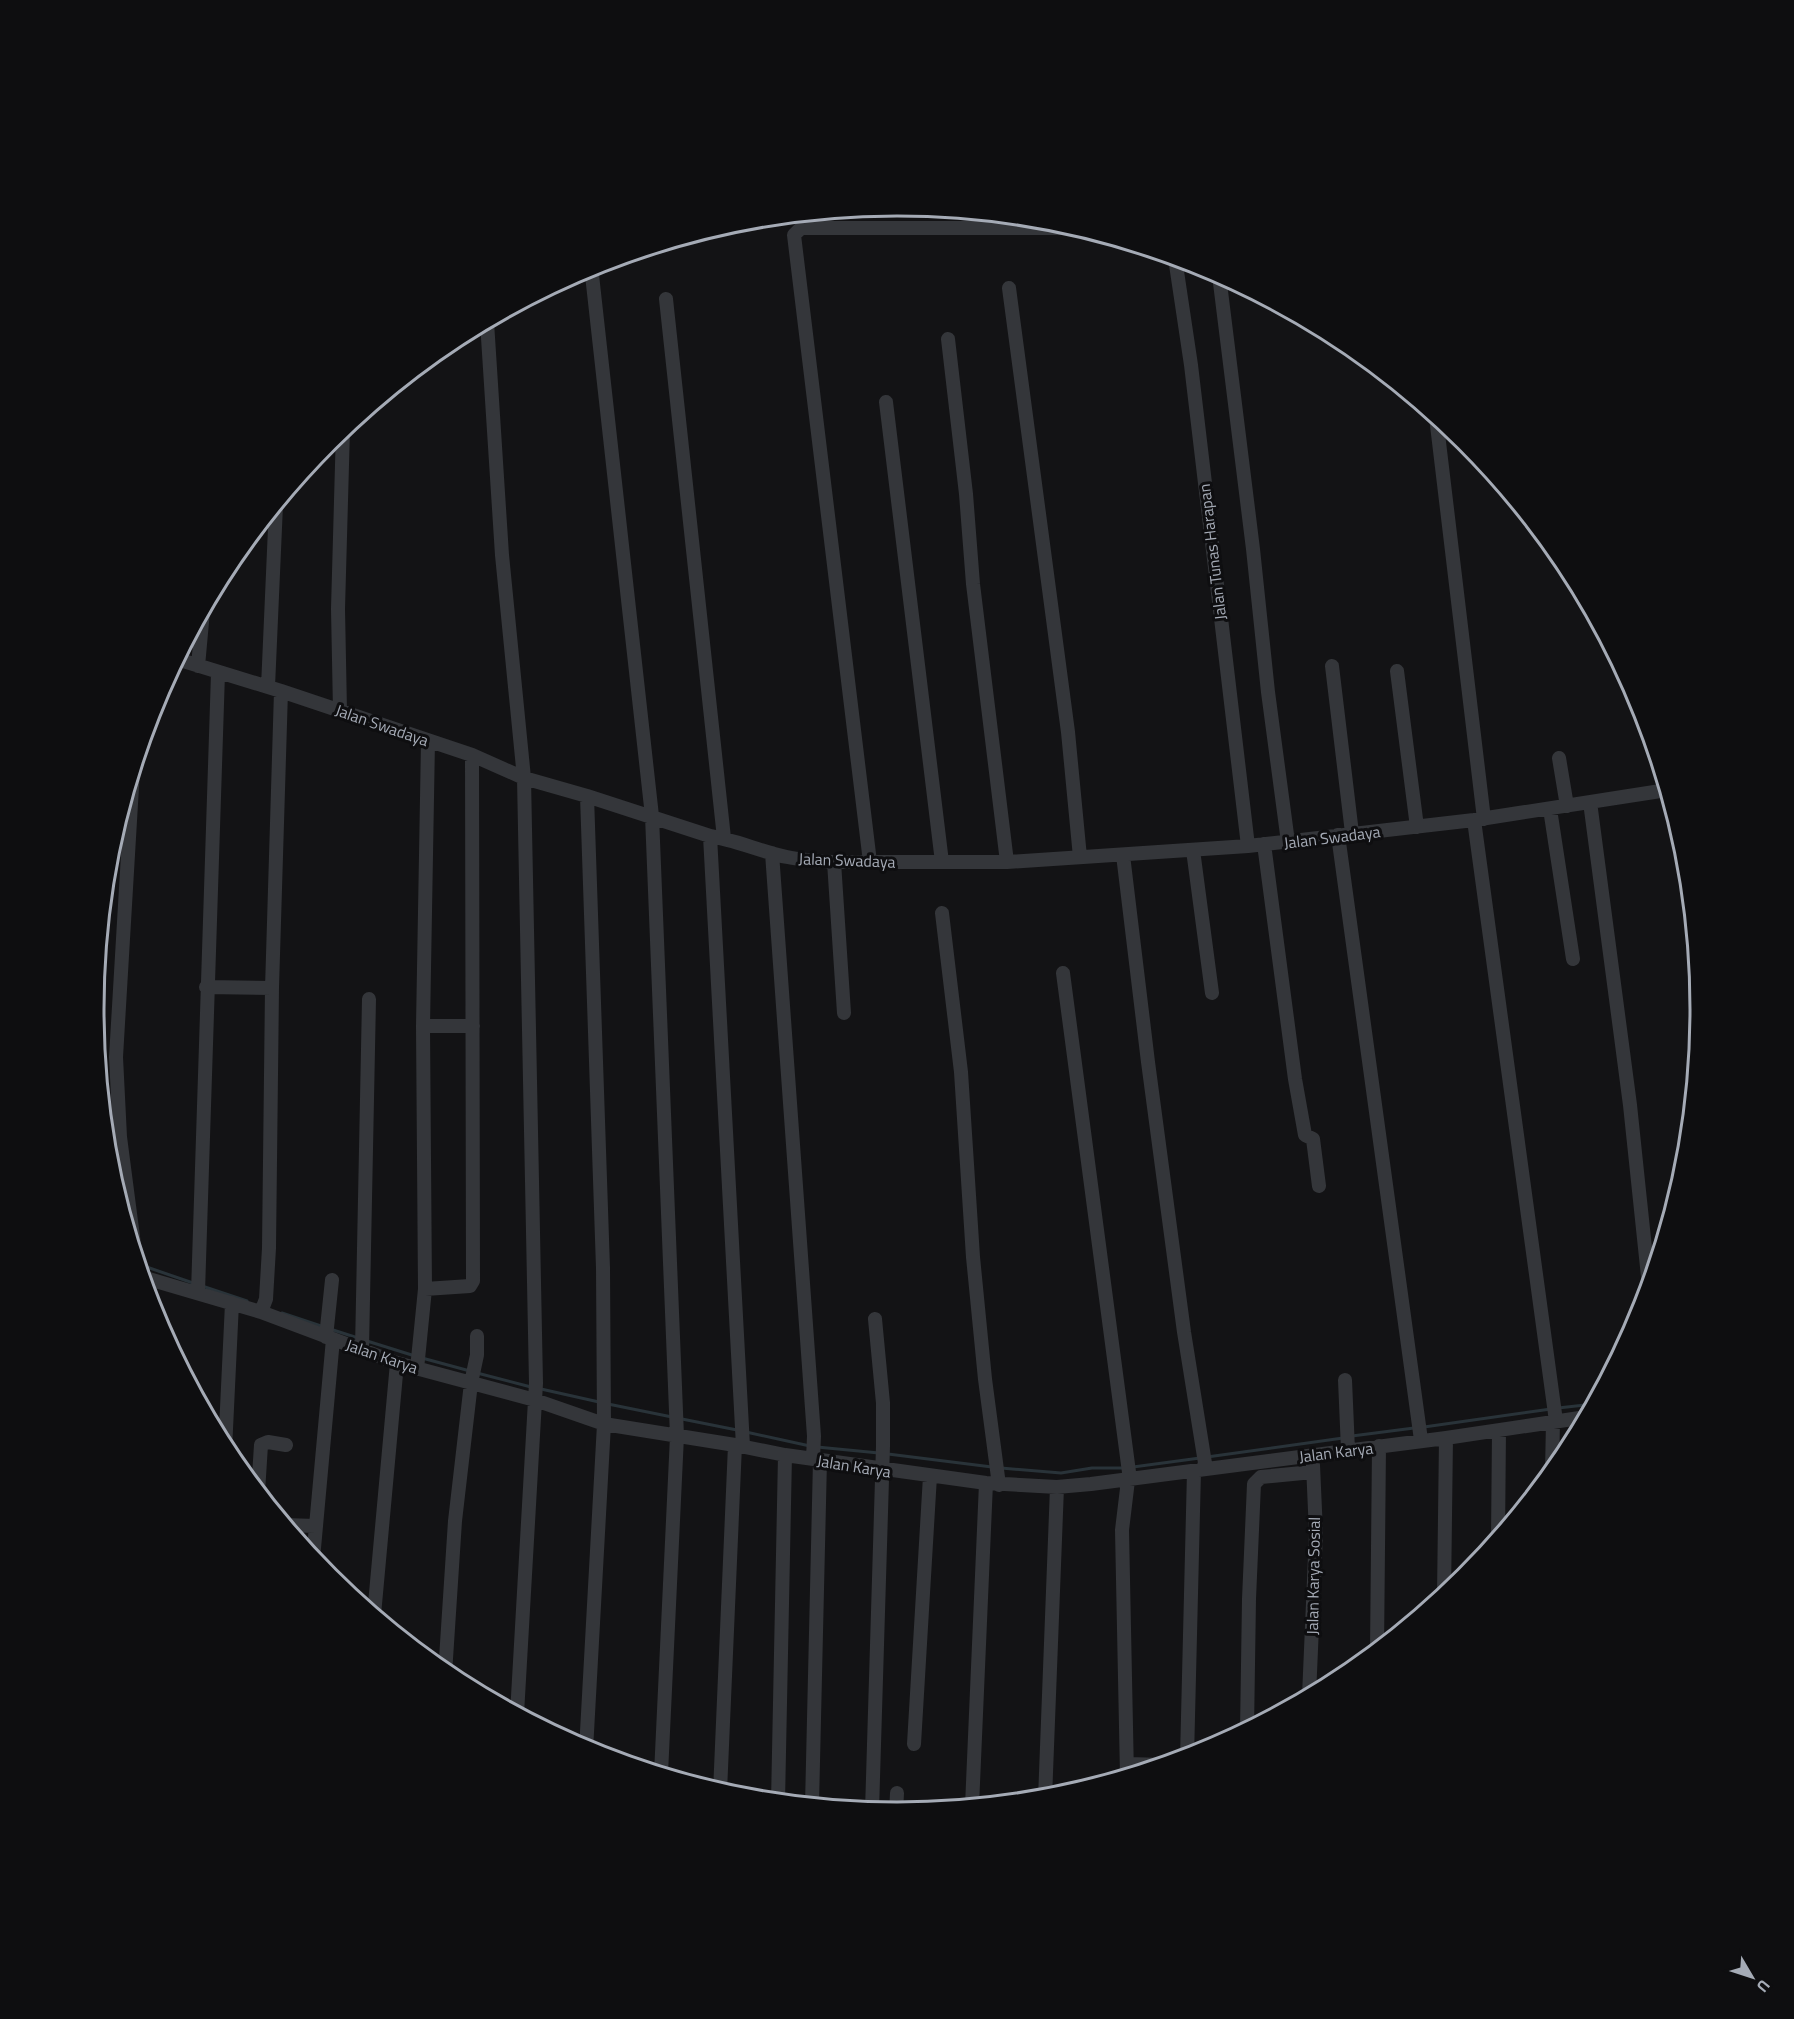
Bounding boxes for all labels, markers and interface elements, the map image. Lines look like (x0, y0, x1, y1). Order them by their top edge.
street label: Jalan Tunas Harapan (1192, 483, 1232, 621)
street label: Jalan Swadaya (332, 698, 432, 752)
street label: Jalan Swadaya (1282, 819, 1382, 855)
street label: Jalan Swadaya (798, 846, 896, 874)
street label: Jalan Karya (343, 1332, 421, 1380)
street label: Jalan Karya (1297, 1436, 1375, 1468)
street label: Jalan Karya (815, 1448, 893, 1484)
street label: Jalan Karya Sosial (1300, 1517, 1326, 1635)
north arrow (1722, 1947, 1782, 2007)
text: U (1751, 1975, 1776, 1998)

